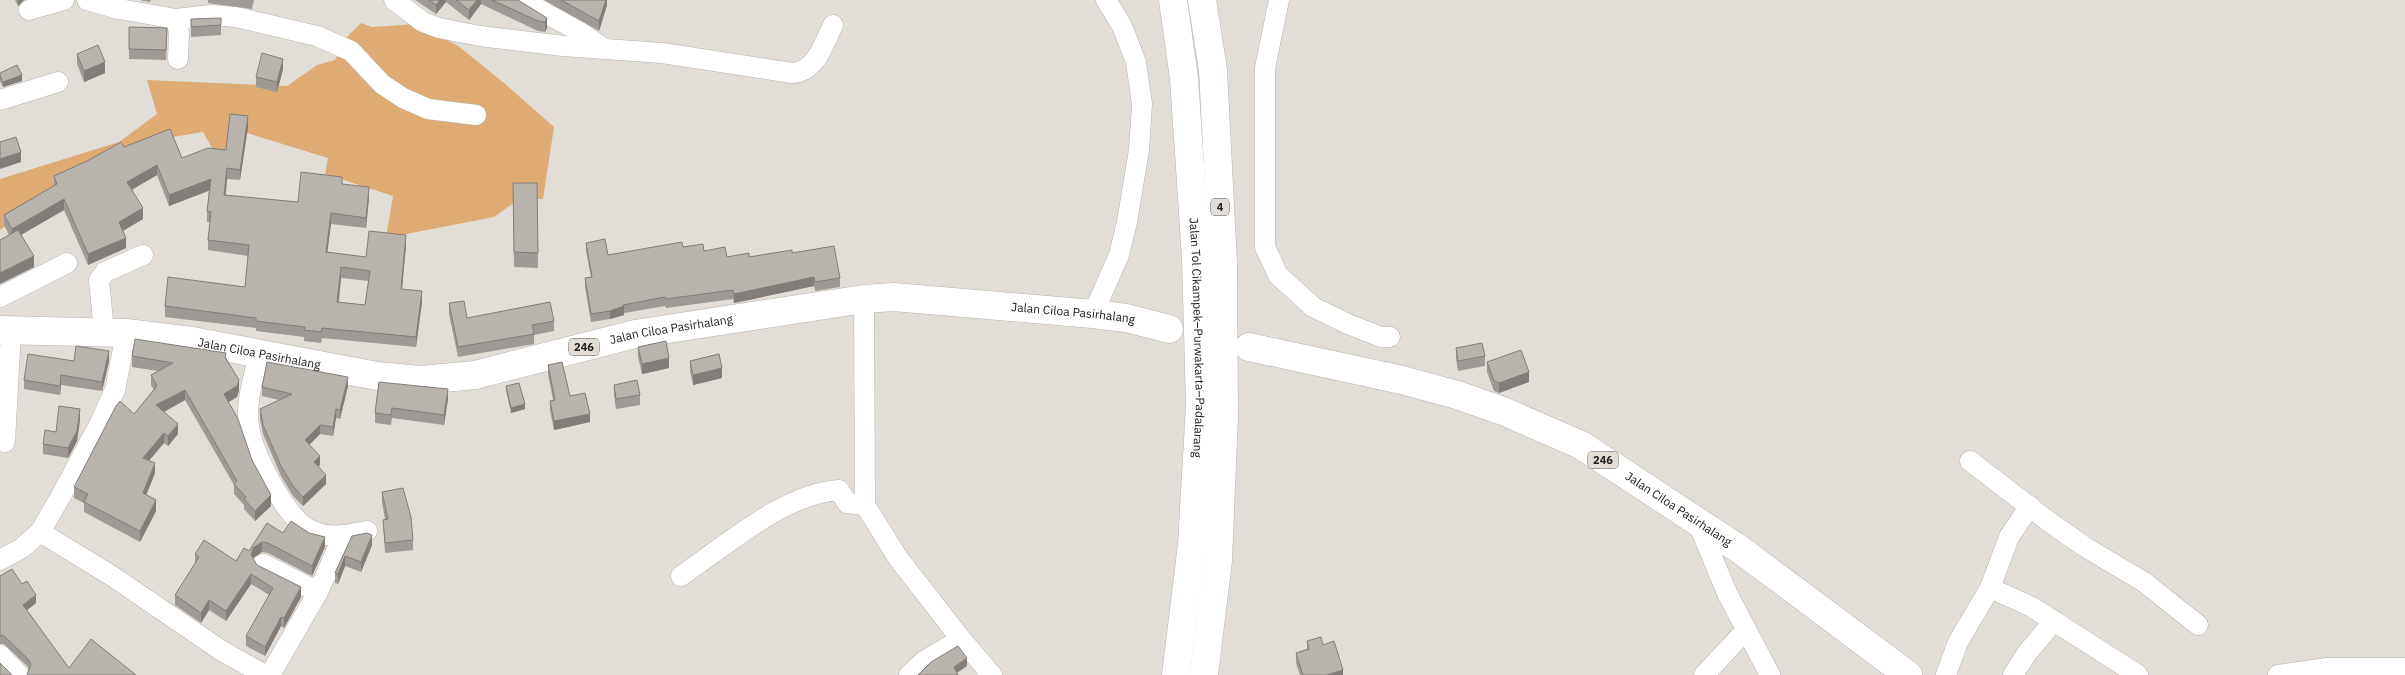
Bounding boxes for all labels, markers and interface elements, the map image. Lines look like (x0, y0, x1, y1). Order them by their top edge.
road number: 4 (1211, 198, 1229, 216)
street label: Jalan Tol Cikampek–Purwakarta–Padalarang (1186, 217, 1208, 459)
street label: Jalan Ciloa Pasirhalang (1011, 299, 1138, 327)
street label: Jalan Ciloa Pasirhalang (608, 311, 734, 347)
street label: Jalan Ciloa Pasirhalang (197, 334, 323, 372)
road number: 246 (569, 338, 599, 356)
road number: 246 (1588, 452, 1618, 468)
street label: Jalan Ciloa Pasirhalang (1623, 468, 1735, 550)

